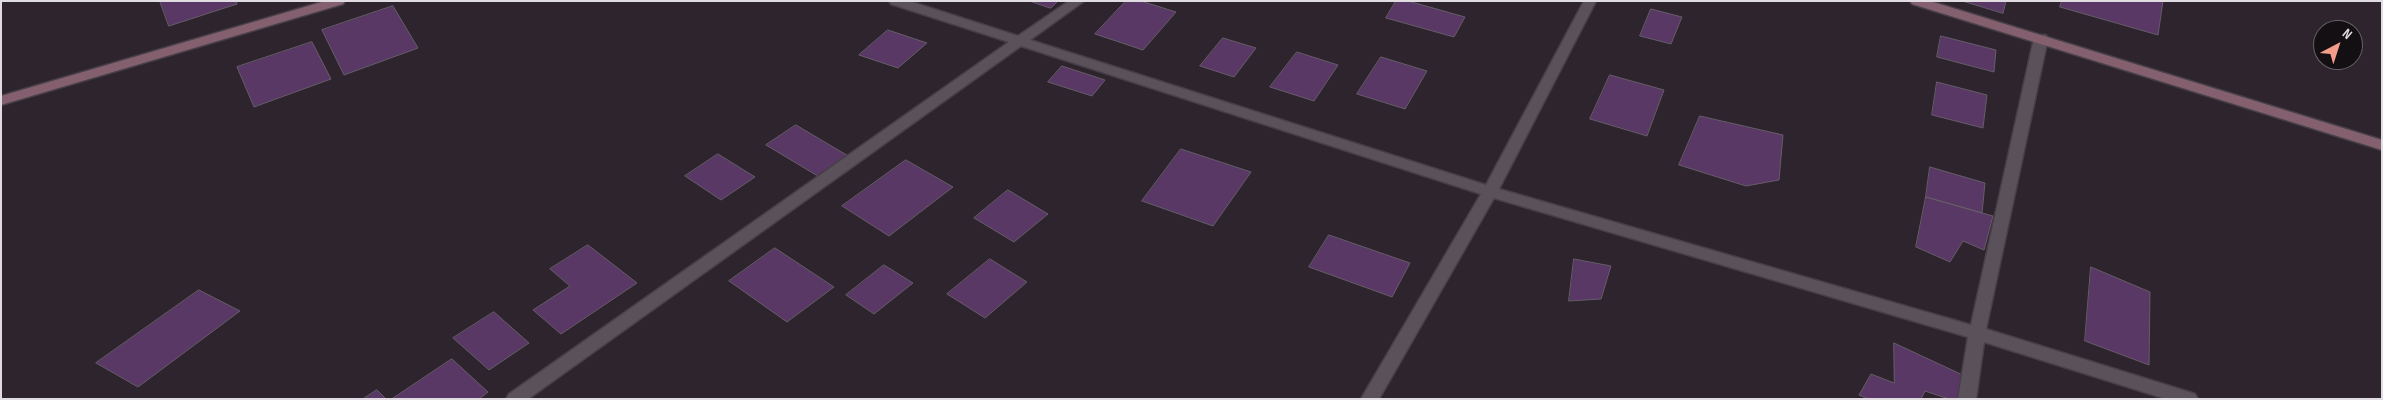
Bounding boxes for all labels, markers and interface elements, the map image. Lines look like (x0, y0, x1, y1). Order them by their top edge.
north arrow (2313, 20, 2363, 70)
text: N (2339, 25, 2356, 43)

